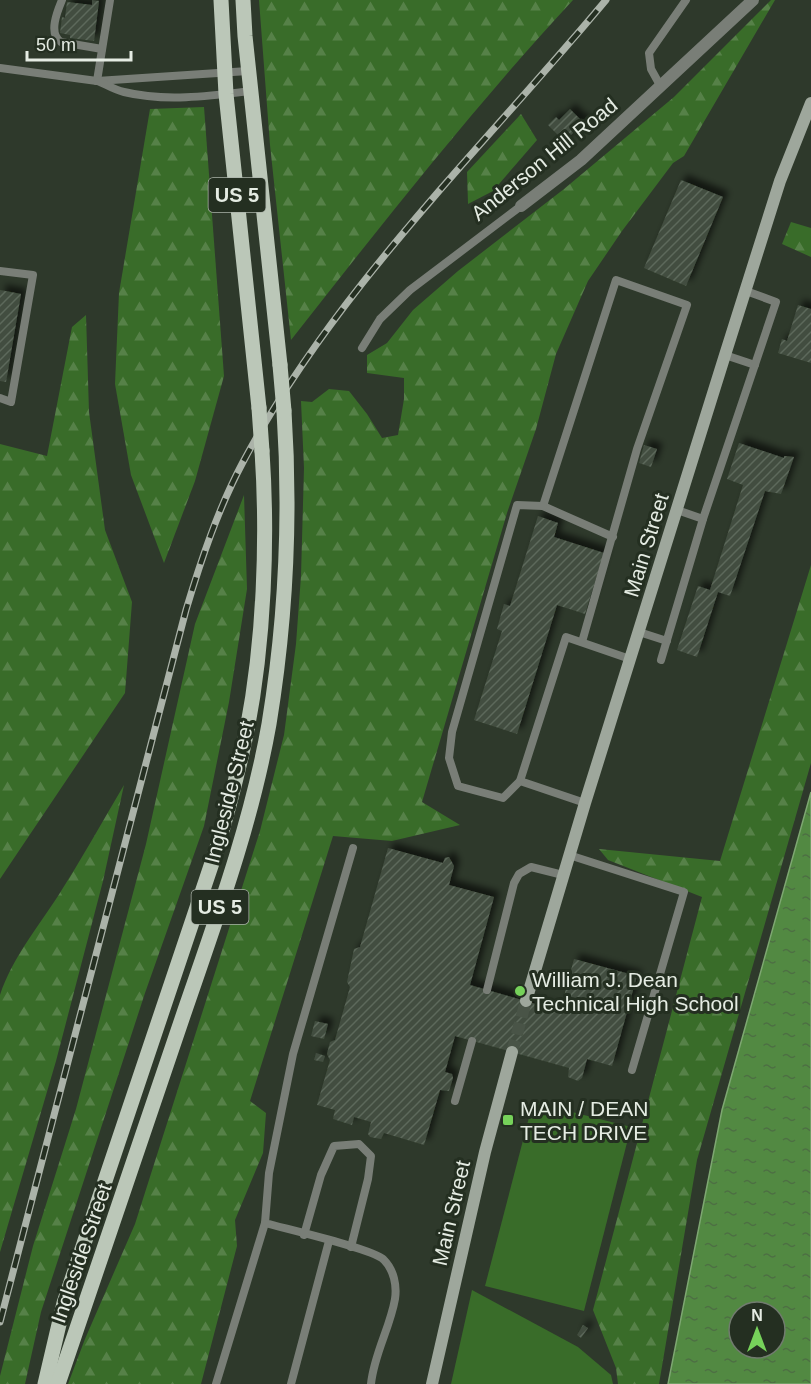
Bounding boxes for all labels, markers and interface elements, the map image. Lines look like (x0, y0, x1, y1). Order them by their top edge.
scale bar (27, 24, 130, 62)
text: 50 m (36, 35, 76, 55)
street label: Anderson Hill Road (466, 93, 622, 225)
road number: US 5 (208, 178, 266, 212)
street label: Main Street (619, 490, 673, 600)
street label: Ingleside Street (200, 718, 258, 866)
road number: US 5 (192, 890, 248, 924)
place label: William J. Dean Technical High School (532, 968, 739, 1015)
marker: William J. Dean Technical High School (513, 984, 527, 998)
place label: MAIN / DEAN TECH DRIVE (520, 1097, 648, 1144)
marker: MAIN / DEAN TECH DRIVE (501, 1113, 515, 1127)
street label: Main Street (428, 1158, 474, 1268)
street label: Ingleside Street (46, 1180, 116, 1326)
north arrow (727, 1300, 787, 1360)
text: N (751, 1307, 763, 1324)

